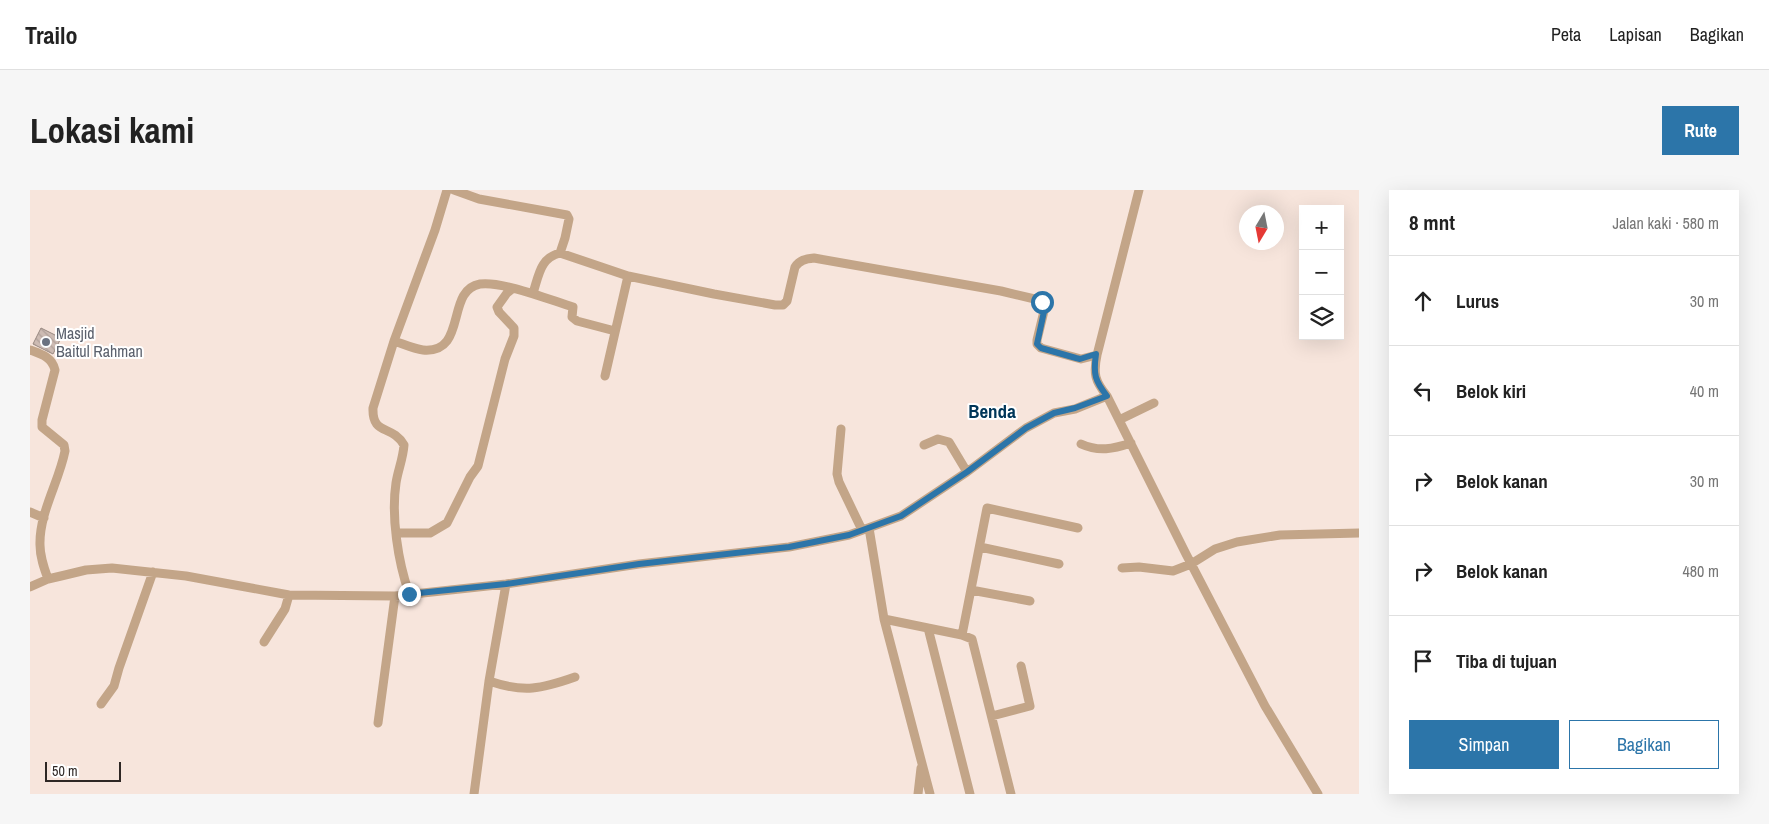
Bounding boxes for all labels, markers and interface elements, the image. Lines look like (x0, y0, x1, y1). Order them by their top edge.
text: Trailo (25, 19, 78, 51)
text: Peta (1551, 22, 1581, 47)
text: Lapisan (1609, 22, 1662, 47)
text: Bagikan (1690, 22, 1744, 47)
button: Rute (1662, 106, 1739, 155)
text: Lokasi kami (30, 107, 194, 154)
north arrow (1239, 205, 1284, 250)
map controls (1299, 205, 1344, 340)
button: + (1299, 205, 1344, 250)
text: 8 mnt (1409, 208, 1455, 237)
text: Jalan kaki · 580 m (1613, 212, 1719, 234)
button: − (1299, 250, 1344, 295)
icon: ahead (1409, 287, 1437, 315)
text: Lurus (1456, 288, 1499, 314)
text: 30 m (1690, 290, 1719, 312)
route start (1031, 291, 1054, 314)
button: layers (1299, 295, 1344, 340)
place label: Masjid Baitul Rahman (56, 322, 143, 362)
marker: Masjid Baitul Rahman (40, 336, 52, 348)
icon: left (1409, 377, 1437, 405)
text: Belok kiri (1456, 378, 1526, 404)
text: 40 m (1690, 380, 1719, 402)
district label: Benda (968, 398, 1016, 424)
icon: right (1409, 467, 1437, 495)
text: Belok kanan (1456, 468, 1548, 494)
text: 30 m (1690, 470, 1719, 492)
icon: right (1409, 557, 1437, 585)
text: Belok kanan (1456, 558, 1548, 584)
text: 480 m (1683, 560, 1719, 582)
route end (398, 583, 421, 606)
icon: arrive (1409, 647, 1437, 675)
text: Tiba di tujuan (1456, 648, 1557, 674)
button: Simpan (1409, 720, 1559, 769)
button: Bagikan (1569, 720, 1719, 769)
scale bar (45, 759, 121, 782)
text: 50 m (52, 762, 78, 780)

